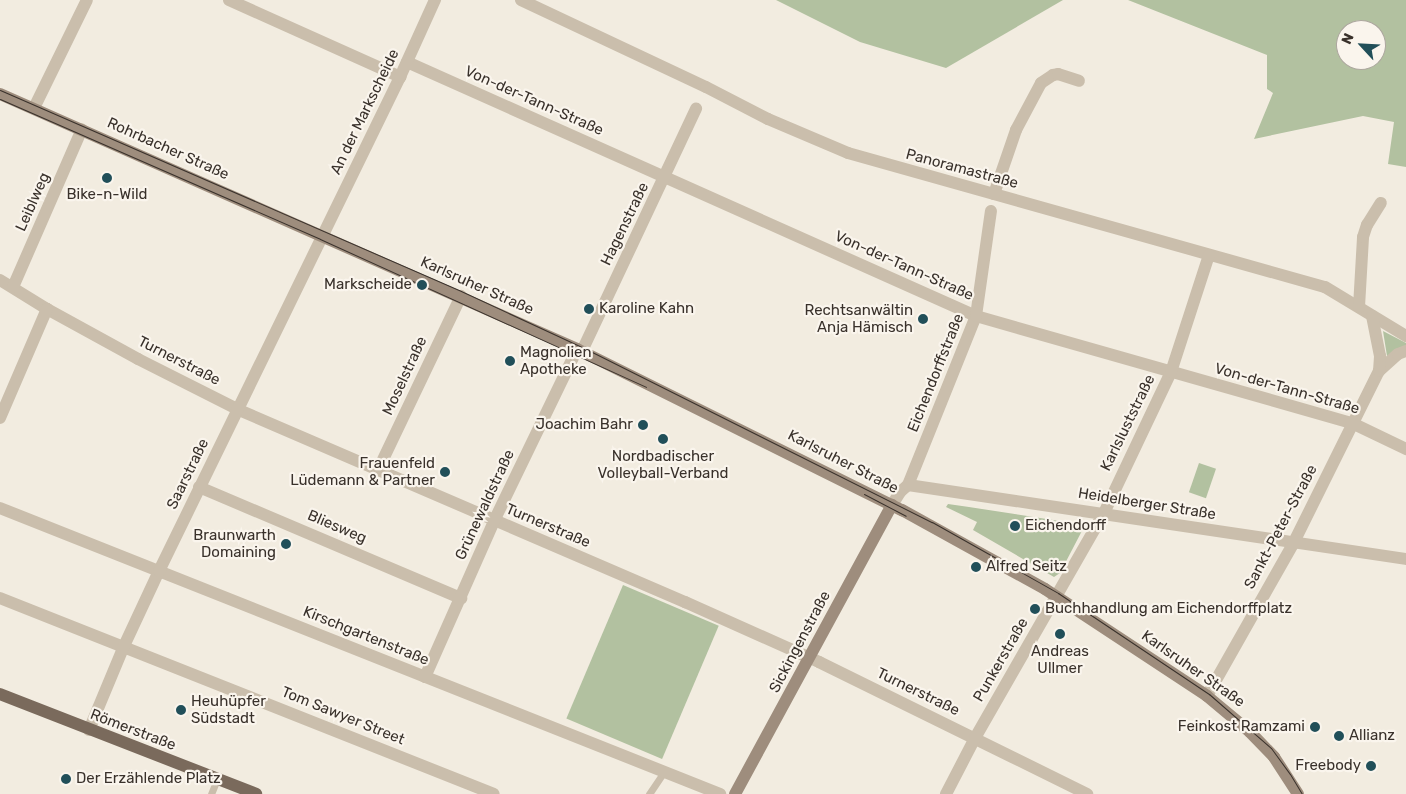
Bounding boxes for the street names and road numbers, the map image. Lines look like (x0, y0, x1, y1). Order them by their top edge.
street label: An der Markscheide (327, 46, 403, 178)
street label: Von-der-Tann-Straße (462, 62, 606, 140)
street label: Rohrbacher Straße (104, 114, 232, 184)
street label: Panoramastraße (904, 145, 1020, 193)
street label: Leiblweg (12, 170, 54, 234)
street label: Hagenstraße (597, 180, 653, 268)
street label: Von-der-Tann-Straße (832, 227, 976, 305)
street label: Karlsruher Straße (418, 253, 536, 319)
street label: Eichendorffstraße (904, 311, 968, 435)
street label: Turnerstraße (135, 333, 223, 389)
street label: Moselstraße (379, 334, 431, 418)
street label: Von-der-Tann-Straße (1213, 360, 1361, 418)
street label: Karlsluststraße (1097, 372, 1159, 474)
street label: Karlsruher Straße (785, 426, 901, 498)
street label: Saarstraße (163, 436, 213, 512)
street label: Grünewaldstraße (452, 447, 518, 563)
street label: Sankt-Peter-Straße (1241, 462, 1321, 592)
street label: Heidelberger Straße (1077, 484, 1217, 524)
street label: Turnerstraße (503, 500, 593, 552)
street label: Bliesweg (305, 507, 369, 547)
street label: Sickingenstraße (766, 588, 834, 696)
street label: Kirschgartenstraße (300, 603, 432, 669)
street label: Punkerstraße (970, 615, 1032, 705)
street label: Karlsruher Straße (1138, 627, 1248, 711)
street label: Turnerstraße (874, 664, 962, 720)
street label: Tom Sawyer Street (279, 683, 407, 749)
street label: Römerstraße (88, 705, 178, 755)

